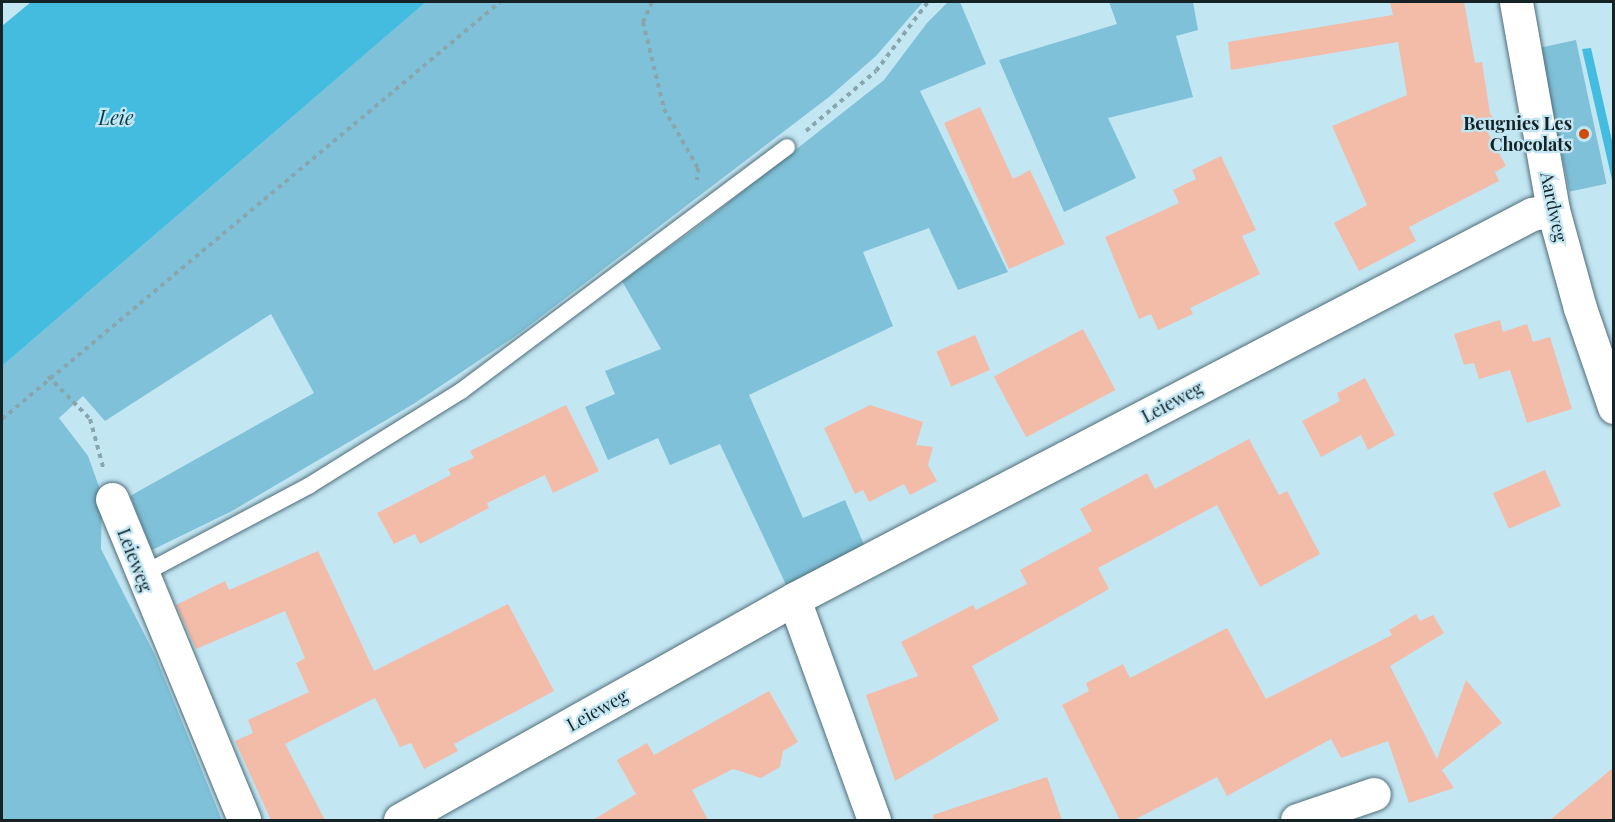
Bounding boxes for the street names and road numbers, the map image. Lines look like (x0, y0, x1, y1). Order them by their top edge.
street label: Aardweg (1536, 170, 1572, 244)
street label: Leieweg (1138, 377, 1206, 427)
street label: Leieweg (113, 525, 157, 595)
street label: Leieweg (563, 684, 631, 736)

